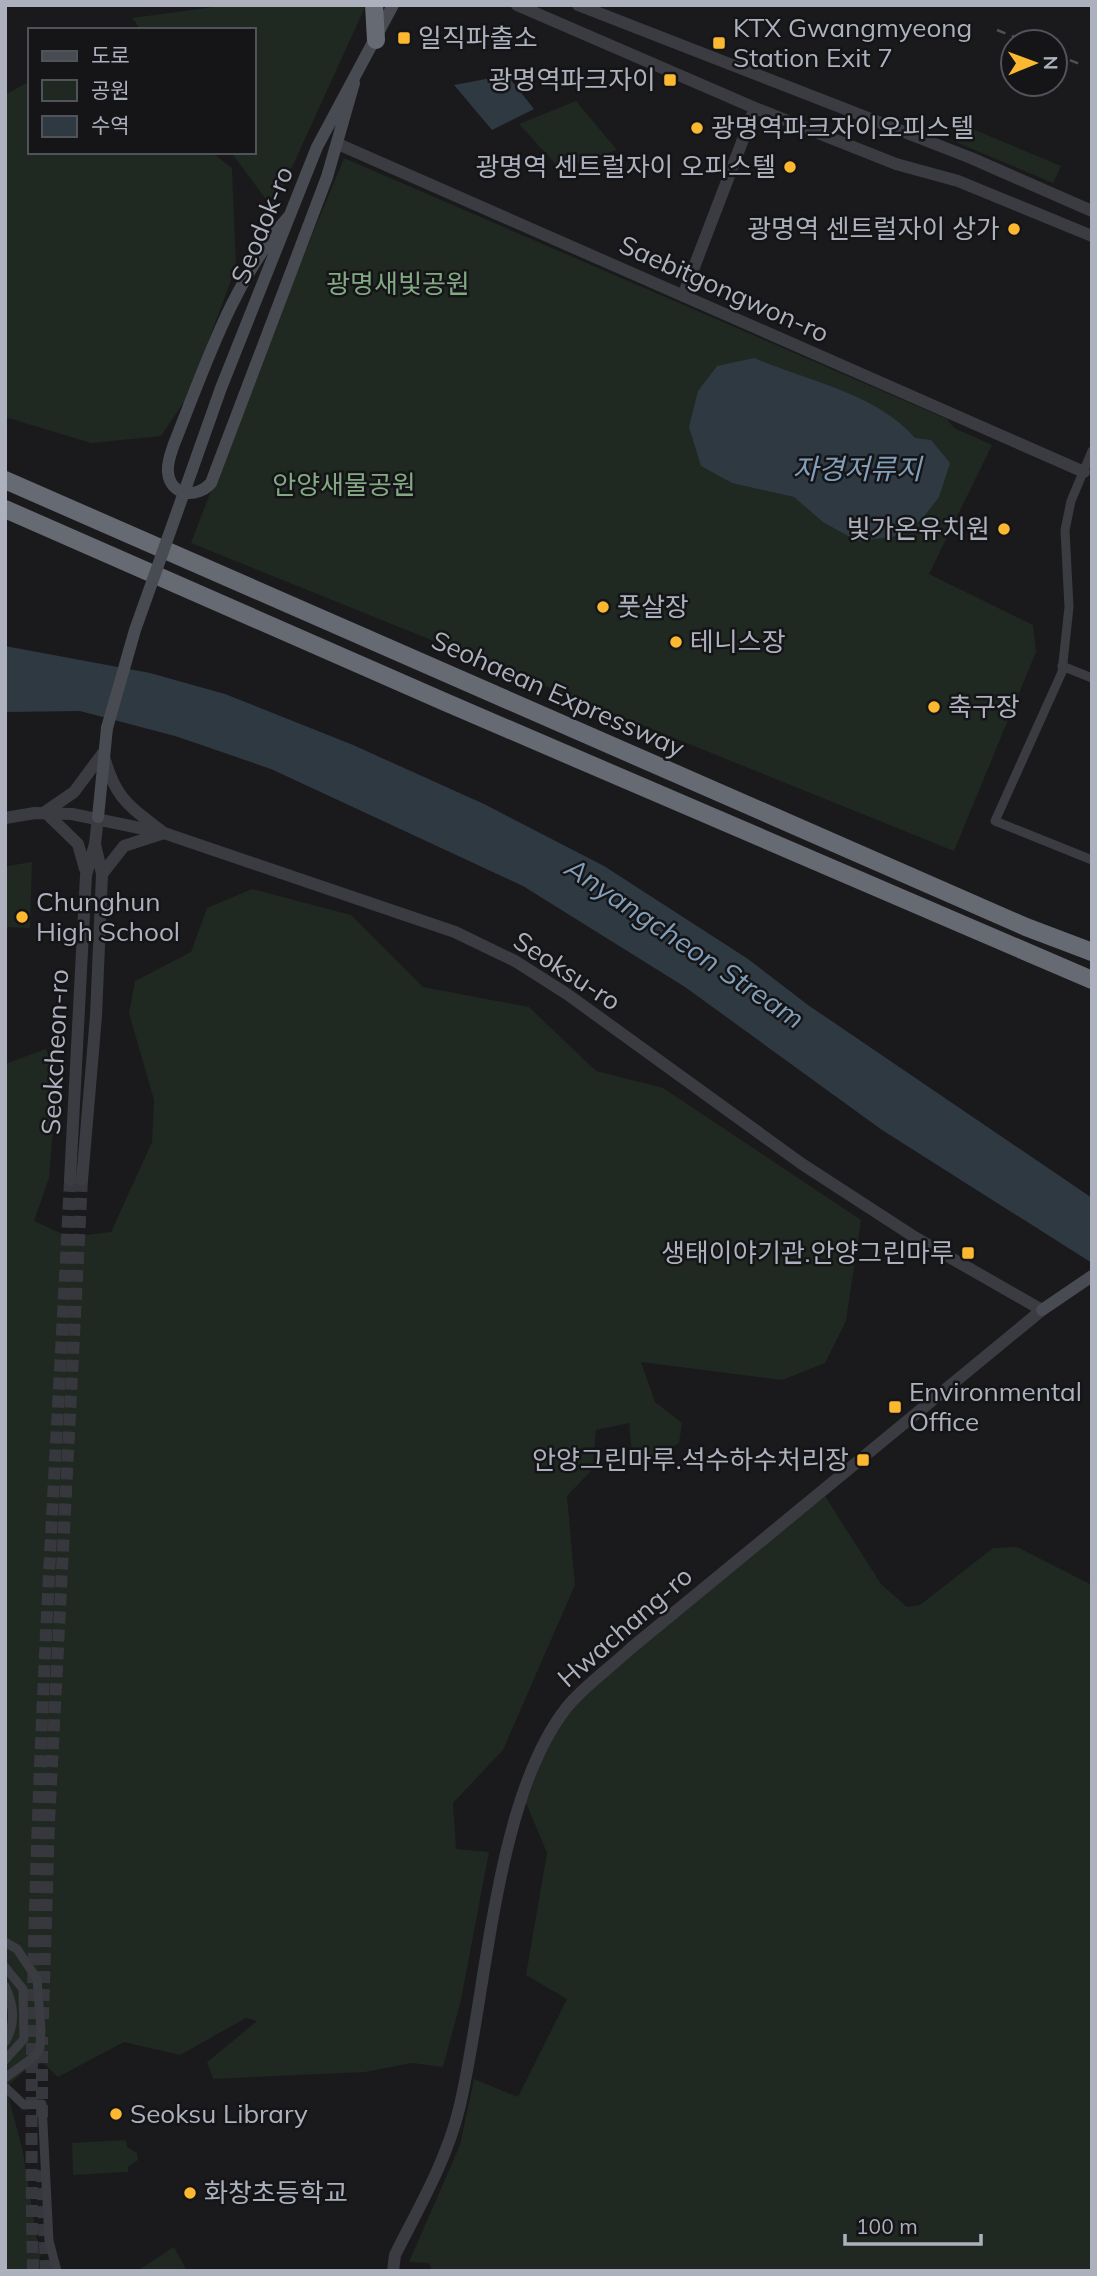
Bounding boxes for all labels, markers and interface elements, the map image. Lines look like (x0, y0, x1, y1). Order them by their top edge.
place label: KTX Gwangmyeong Station Exit 7 (733, 11, 972, 74)
place label: 일직파출소 (418, 21, 538, 54)
legend (28, 28, 256, 154)
north arrow (999, 28, 1069, 98)
marker: 일직파출소 (396, 30, 412, 46)
marker: KTX Gwangmyeong Station Exit 7 (711, 35, 727, 51)
text: 도로 (91, 42, 130, 68)
text: N (1039, 55, 1063, 70)
place label: 광명역파크자이 (489, 63, 656, 96)
marker: 광명역파크자이 (662, 72, 678, 88)
text: 공원 (91, 77, 130, 103)
place label: 광명역파크자이오피스텔 (711, 111, 974, 144)
text: 수역 (91, 112, 130, 138)
marker: 광명역파크자이오피스텔 (689, 120, 705, 136)
place label: 광명역 센트럴자이 오피스텔 (475, 150, 776, 183)
marker: 광명역 센트럴자이 오피스텔 (782, 159, 798, 175)
street label: Seodok-ro (223, 161, 300, 288)
place label: 광명역 센트럴자이 상가 (747, 212, 1000, 245)
marker: 광명역 센트럴자이 상가 (1006, 221, 1022, 237)
street label: Saebitgongwon-ro (614, 228, 834, 350)
park label: 광명새빛공원 (326, 267, 470, 300)
water label: 자경저류지 (793, 451, 924, 486)
park label: 안양새물공원 (272, 468, 416, 501)
place label: 빛가온유치원 (846, 512, 990, 545)
marker: 빛가온유치원 (996, 521, 1012, 537)
place label: 풋살장 (617, 590, 689, 623)
marker: 풋살장 (595, 599, 611, 615)
street label: Seohaean Expressway (427, 623, 690, 764)
place label: 테니스장 (690, 625, 786, 658)
marker: 테니스장 (668, 634, 684, 650)
place label: 축구장 (948, 690, 1020, 723)
marker: 축구장 (926, 699, 942, 715)
water label: Anyangcheon Stream (558, 849, 811, 1036)
place label: Chunghun High School (36, 885, 180, 948)
marker: Chunghun High School (14, 909, 30, 925)
street label: Seoksu-ro (507, 924, 627, 1018)
street label: Seokcheon-ro (34, 968, 75, 1136)
place label: 생태이야기관.안양그린마루 (661, 1236, 954, 1269)
marker: 생태이야기관.안양그린마루 (960, 1245, 976, 1261)
place label: Environmental Office (909, 1375, 1082, 1438)
marker: Environmental Office (887, 1399, 903, 1415)
place label: 안양그린마루.석수하수처리장 (532, 1443, 849, 1476)
marker: 안양그린마루.석수하수처리장 (855, 1452, 871, 1468)
street label: Hwachang-ro (551, 1559, 699, 1694)
place label: Seoksu Library (130, 2097, 308, 2130)
marker: Seoksu Library (108, 2106, 124, 2122)
place label: 화창초등학교 (204, 2176, 348, 2209)
marker: 화창초등학교 (182, 2185, 198, 2201)
scale bar (845, 2202, 982, 2246)
text: 100 m (856, 2213, 918, 2239)

